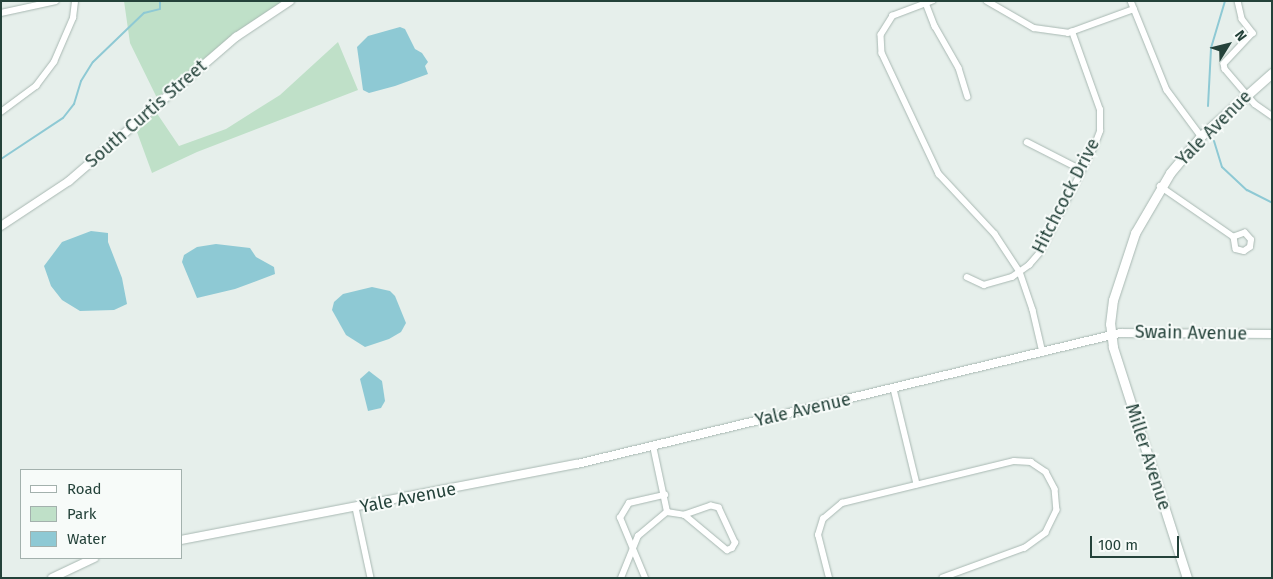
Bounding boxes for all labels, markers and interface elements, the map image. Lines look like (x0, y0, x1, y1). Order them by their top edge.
north arrow (1203, 20, 1253, 70)
text: N (1231, 27, 1250, 45)
street label: South Curtis Street (81, 56, 211, 172)
street label: Yale Avenue (1172, 86, 1256, 170)
street label: Hitchcock Drive (1028, 135, 1104, 257)
street label: Swain Avenue (1135, 321, 1247, 345)
street label: Yale Avenue (753, 388, 853, 432)
street label: Miller Avenue (1121, 401, 1175, 513)
legend (20, 469, 182, 559)
street label: Yale Avenue (358, 478, 458, 518)
text: Road (67, 480, 102, 498)
text: Park (67, 505, 97, 523)
scale bar (1093, 526, 1182, 558)
text: Water (67, 530, 106, 548)
text: 100 m (1098, 536, 1138, 554)

